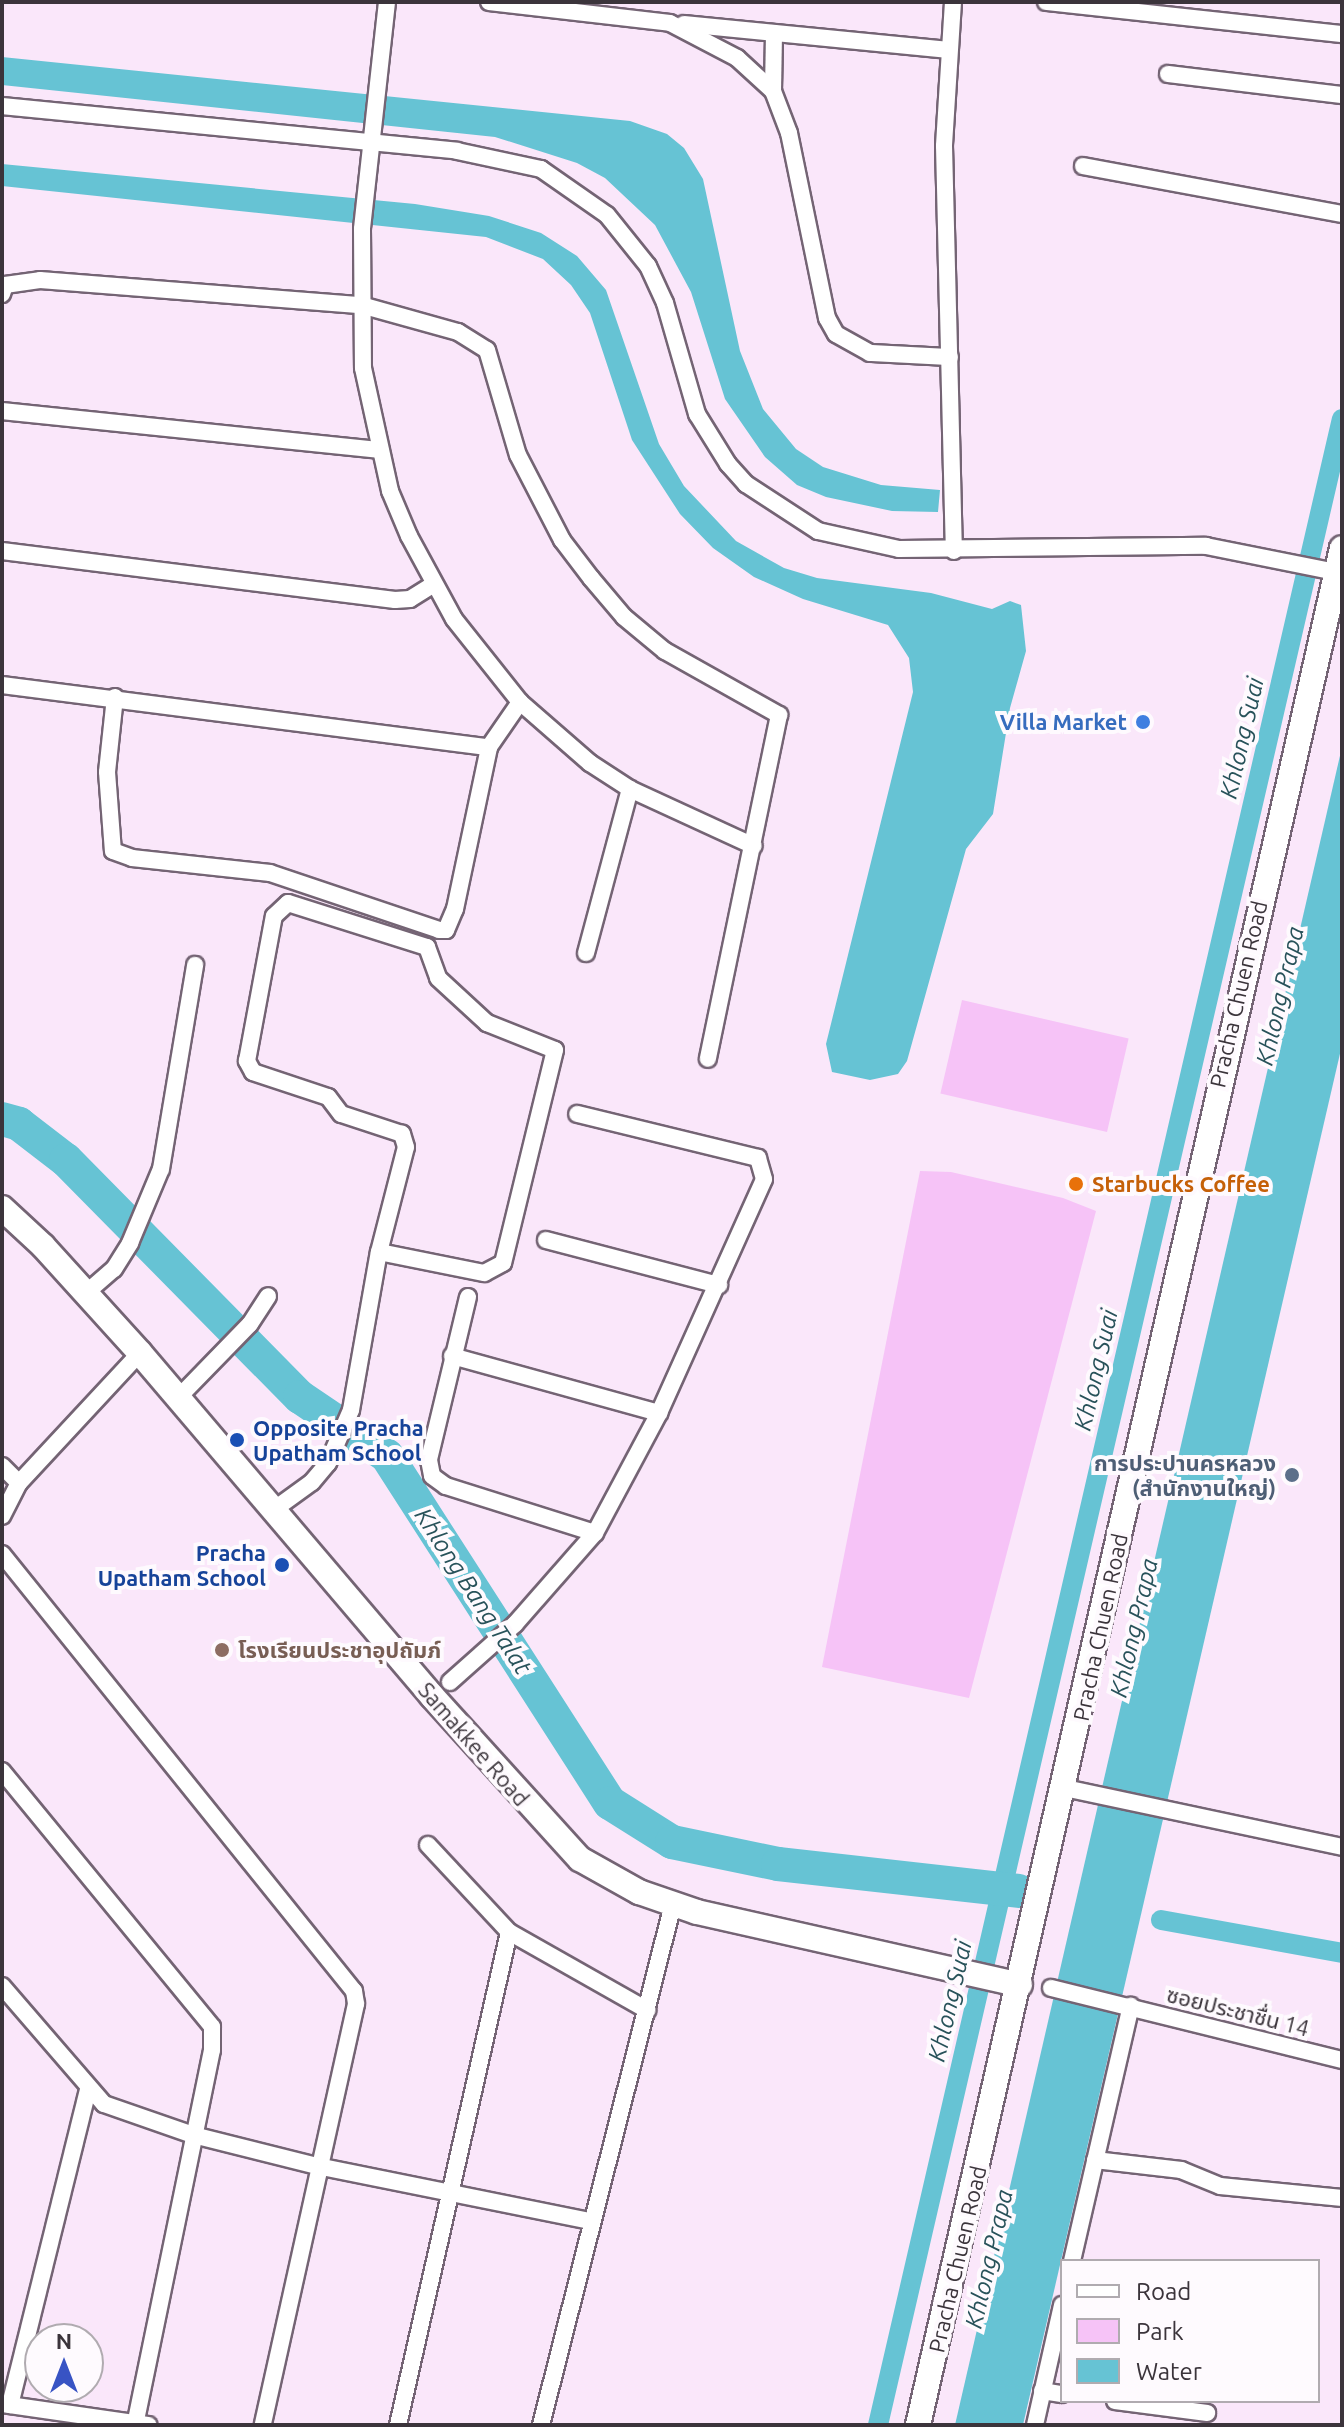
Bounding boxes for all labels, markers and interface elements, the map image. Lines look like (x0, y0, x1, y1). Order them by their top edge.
water label: Khlong Suai (1214, 674, 1270, 802)
place label: Villa Market (1000, 709, 1127, 735)
marker: Villa Market (1134, 713, 1152, 731)
street label: Pracha Chuen Road (1204, 898, 1272, 1090)
water label: Khlong Prapa (1250, 924, 1310, 1068)
place label: Starbucks Coffee (1092, 1171, 1270, 1197)
marker: Starbucks Coffee (1067, 1175, 1085, 1193)
water label: Khlong Suai (1068, 1306, 1124, 1434)
place label: Opposite Pracha Upatham School (253, 1414, 424, 1466)
marker: Opposite Pracha Upatham School (228, 1431, 246, 1449)
place label: การประปานครหลวง (สำนักงานใหญ่) (1094, 1449, 1276, 1500)
marker: การประปานครหลวง (สำนักงานใหญ่) (1283, 1466, 1301, 1484)
water label: Khlong Bang Talat (408, 1502, 538, 1680)
street label: Pracha Chuen Road (1067, 1531, 1133, 1723)
place label: Pracha Upatham School (98, 1539, 266, 1590)
marker: Pracha Upatham School (273, 1556, 291, 1574)
water label: Khlong Prapa (1104, 1556, 1164, 1700)
place label: โรงเรียนประชาอุปถัมภ์ (238, 1637, 441, 1663)
marker: โรงเรียนประชาอุปถัมภ์ (213, 1641, 231, 1659)
street label: Samakkee Road (413, 1677, 535, 1811)
water label: Khlong Suai (922, 1937, 978, 2065)
street label: ซอยประชาชื่น 14 (1164, 1981, 1312, 2041)
street label: Pracha Chuen Road (923, 2163, 991, 2355)
water label: Khlong Prapa (959, 2187, 1019, 2331)
legend (1060, 2259, 1320, 2403)
text: Road (1136, 2278, 1191, 2305)
text: Park (1136, 2318, 1184, 2345)
north arrow (24, 2323, 104, 2403)
text: N (56, 2328, 72, 2353)
text: Water (1136, 2358, 1202, 2385)

